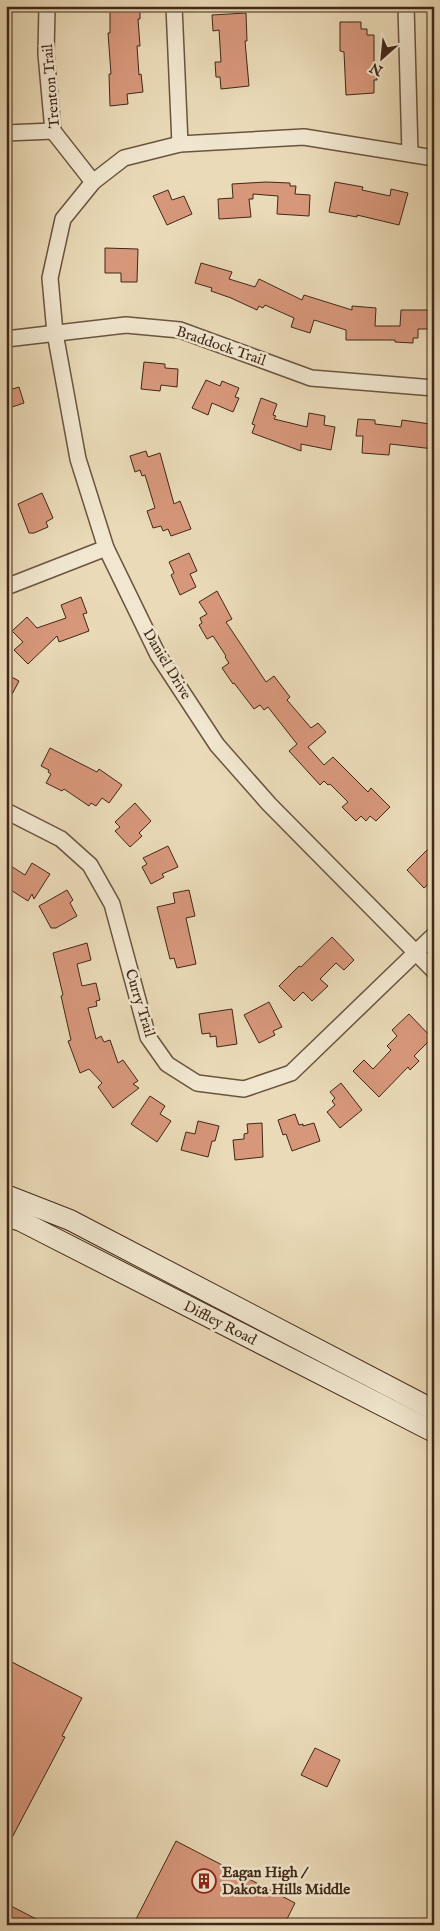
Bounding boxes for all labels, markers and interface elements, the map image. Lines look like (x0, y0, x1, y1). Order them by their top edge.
north arrow (358, 32, 408, 82)
street label: Trenton Trail (38, 42, 64, 129)
text: N (367, 58, 387, 80)
street label: Braddock Trail (174, 322, 269, 371)
street label: Daniel Drive (138, 625, 196, 703)
street label: Curry Trail (121, 967, 160, 1040)
street label: Diffley Road (180, 1297, 261, 1350)
place label: Eagan High / Dakota Hills Middle (222, 1863, 350, 1899)
building icon: Eagan High / Dakota Hills Middle (191, 1868, 217, 1894)

